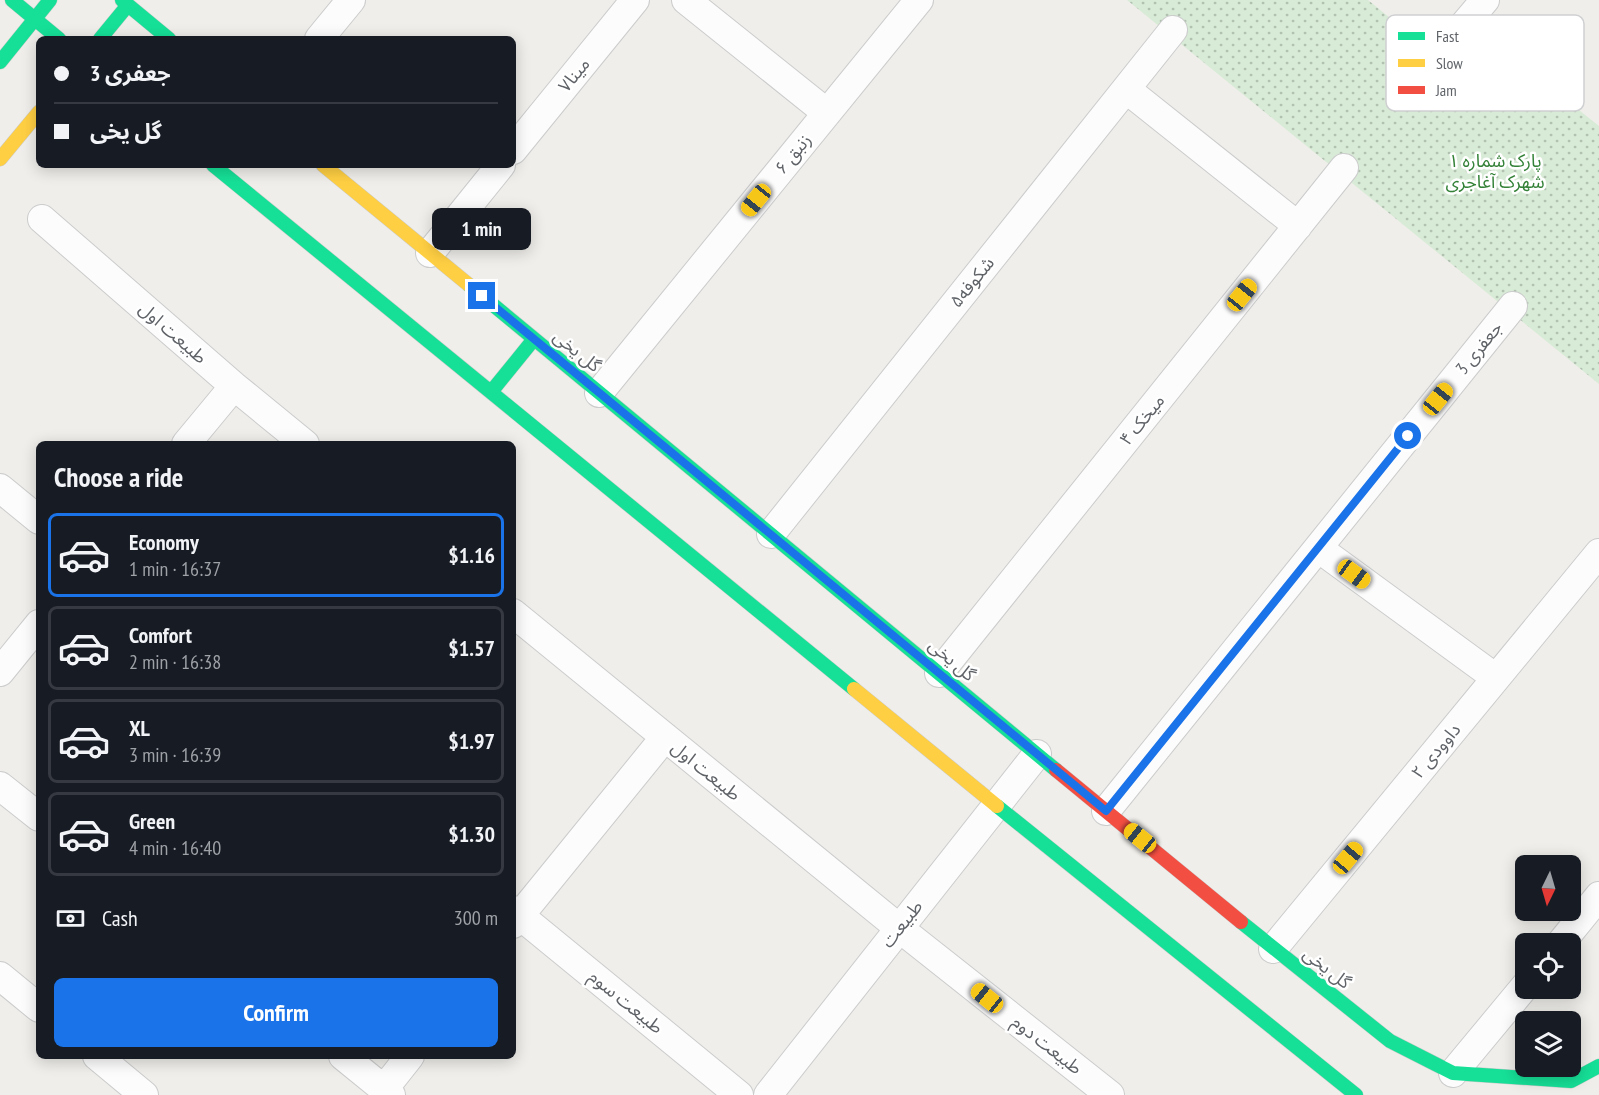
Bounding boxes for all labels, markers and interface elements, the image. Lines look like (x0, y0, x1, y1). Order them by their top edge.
legend (1386, 15, 1584, 111)
text: Fast (1436, 26, 1459, 46)
street label: مینا۷ (553, 53, 594, 97)
text: Slow (1436, 53, 1463, 73)
text: 3 جعفری (90, 59, 171, 87)
text: Jam (1435, 80, 1457, 100)
text: گل یخی (90, 117, 162, 145)
street label: زنبق ۶ (769, 129, 816, 179)
park label: پارک شماره ۱ شهرک آغاجری (1445, 149, 1545, 193)
car (738, 180, 774, 220)
callout: 1 min (432, 209, 532, 251)
text: 1 min (461, 216, 502, 242)
street label: شکوفه۵ (944, 252, 999, 312)
car (1224, 275, 1260, 315)
route end (468, 282, 495, 309)
street label: طبیعت اول (135, 297, 212, 368)
street label: 3 جعفری (1450, 317, 1507, 379)
street label: گل یخی (549, 325, 606, 377)
car (1420, 379, 1456, 419)
street label: میخک ۴ (1114, 389, 1169, 450)
route start (1394, 422, 1421, 449)
text: Choose a ride (54, 460, 183, 494)
icon: car (57, 528, 111, 582)
text: Economy (129, 528, 199, 556)
text: $1.16 (448, 541, 495, 569)
text: 1 min · 16:37 (129, 556, 221, 582)
car (1334, 556, 1374, 592)
icon: car (57, 621, 111, 675)
text: Comfort (129, 621, 192, 649)
street label: گل یخی (924, 633, 981, 686)
text: $1.57 (448, 634, 495, 662)
text: 2 min · 16:38 (129, 649, 221, 675)
icon: car (57, 714, 111, 768)
text: XL (129, 714, 150, 742)
street label: داوودی ۲ (1406, 718, 1465, 783)
text: $1.97 (448, 727, 495, 755)
street label: طبیعت اول (667, 736, 746, 806)
text: 3 min · 16:39 (129, 742, 221, 768)
icon: car (57, 807, 111, 861)
text: Green (129, 807, 175, 835)
text: $1.30 (448, 820, 495, 848)
car (1120, 820, 1160, 856)
text: 4 min · 16:40 (129, 835, 221, 861)
car (1330, 838, 1366, 878)
north arrow (1515, 855, 1581, 921)
map controls (1515, 855, 1581, 1077)
street label: طبیعت (876, 895, 927, 952)
icon: cash (54, 902, 87, 935)
text: Cash (102, 904, 138, 932)
text: 300 m (454, 905, 498, 931)
button: locate (1515, 933, 1581, 999)
street label: گل یخی (1299, 942, 1356, 994)
street label: طبیعت سوم (583, 965, 668, 1041)
button: Confirm (54, 978, 498, 1047)
car (967, 980, 1007, 1016)
street label: طبیعت دوم (1006, 1010, 1087, 1082)
button: layers (1515, 1011, 1581, 1077)

